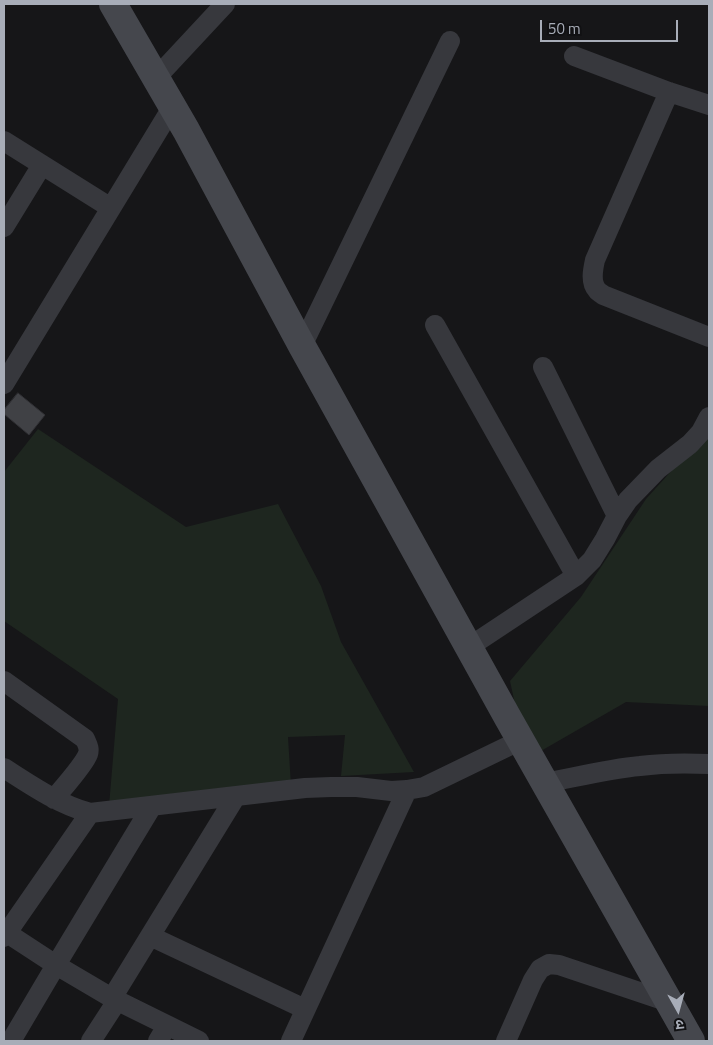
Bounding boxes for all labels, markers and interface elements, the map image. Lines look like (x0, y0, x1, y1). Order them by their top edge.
scale bar (543, 10, 680, 42)
text: 50 m (548, 17, 581, 40)
north arrow (653, 985, 703, 1035)
text: उ (675, 1014, 685, 1036)

